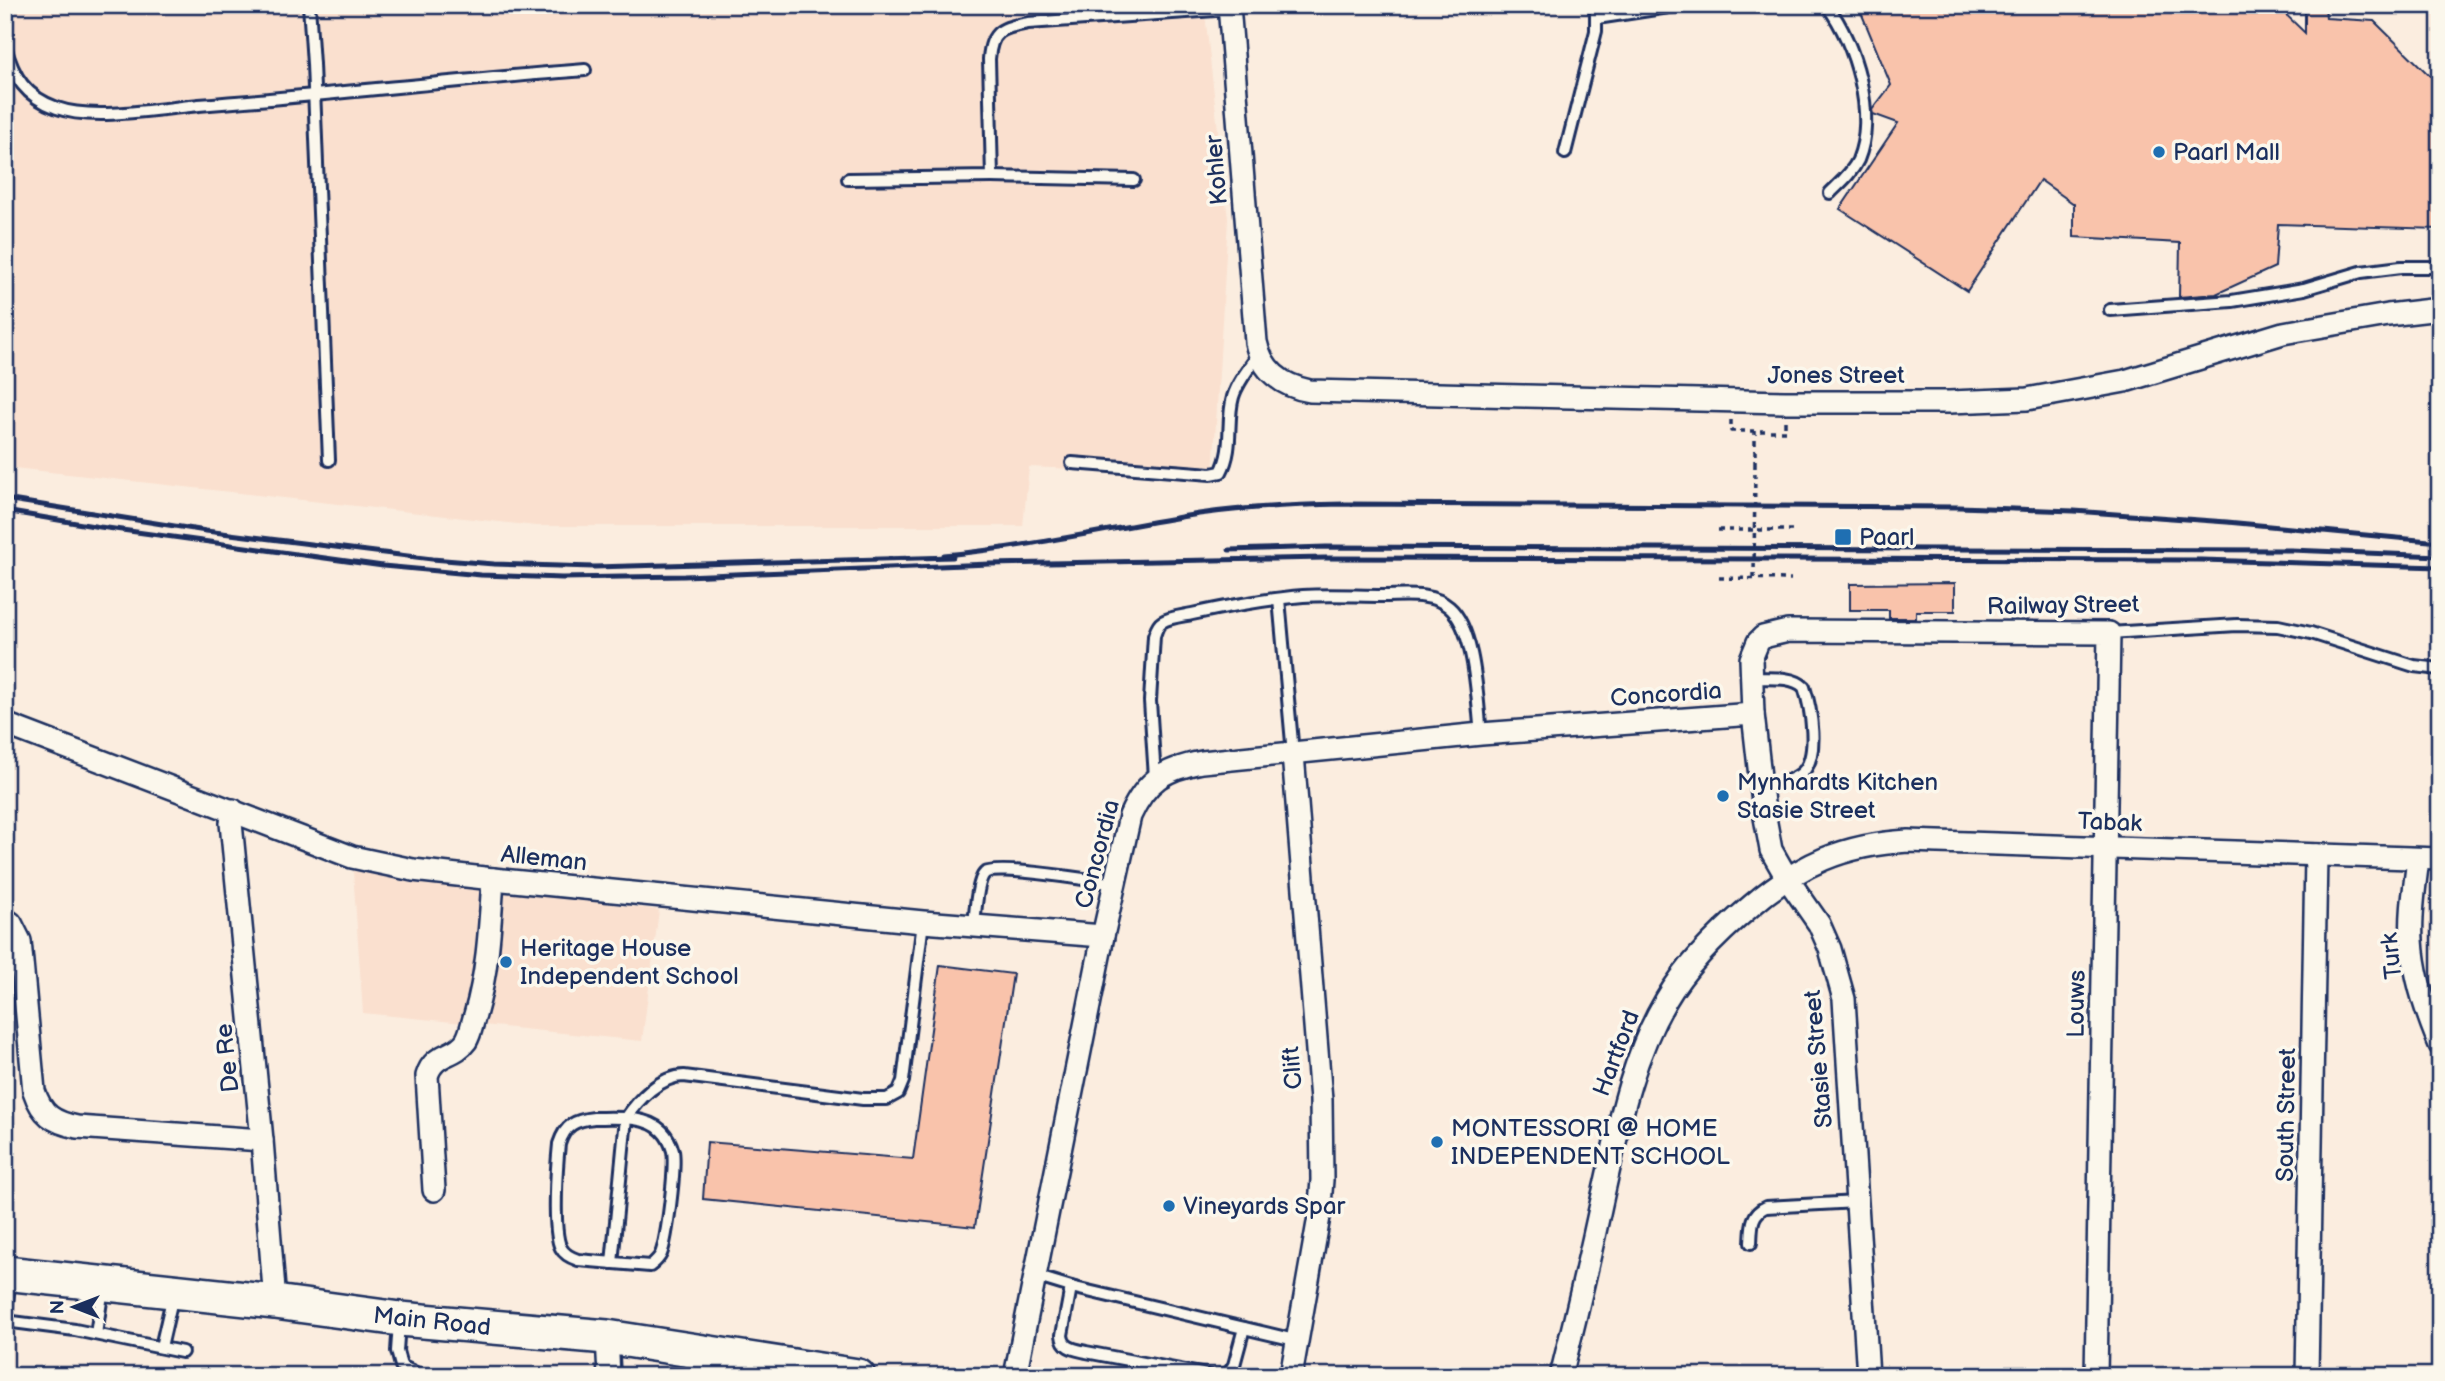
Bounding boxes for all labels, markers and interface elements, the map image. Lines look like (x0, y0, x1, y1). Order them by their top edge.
street label: Kohler (1199, 133, 1234, 206)
place label: Paarl Mall (2173, 138, 2280, 167)
marker: Paarl Mall (2151, 144, 2167, 160)
street label: Jones Street (1767, 361, 1905, 390)
place label: Paarl (1859, 523, 1914, 552)
marker: Paarl (1833, 527, 1853, 547)
street label: Railway Street (1987, 590, 2140, 621)
street label: Concordia (1609, 676, 1723, 713)
place label: Mynhardts Kitchen Stasie Street (1737, 768, 1938, 825)
marker: Mynhardts Kitchen Stasie Street (1715, 788, 1731, 804)
street label: Concordia (1069, 796, 1126, 912)
street label: Tabak (2077, 807, 2143, 838)
street label: Alleman (499, 840, 588, 877)
street label: Turk (2375, 931, 2408, 981)
place label: Heritage House Independent School (520, 934, 739, 991)
marker: Heritage House Independent School (498, 954, 514, 970)
street label: Louws (2061, 970, 2092, 1038)
street label: Stasie Street (1798, 988, 1839, 1129)
street label: Hartford (1587, 1006, 1646, 1100)
street label: De Re (209, 1022, 246, 1094)
street label: Clift (1276, 1045, 1309, 1091)
street label: South Street (2271, 1047, 2302, 1182)
place label: MONTESSORI @ HOME INDEPENDENT SCHOOL (1451, 1114, 1730, 1171)
marker: MONTESSORI @ HOME INDEPENDENT SCHOOL (1429, 1134, 1445, 1150)
place label: Vineyards Spar (1183, 1192, 1346, 1221)
marker: Vineyards Spar (1161, 1198, 1177, 1214)
north arrow (38, 1272, 108, 1342)
text: N (47, 1300, 70, 1314)
street label: Main Road (372, 1301, 492, 1342)

